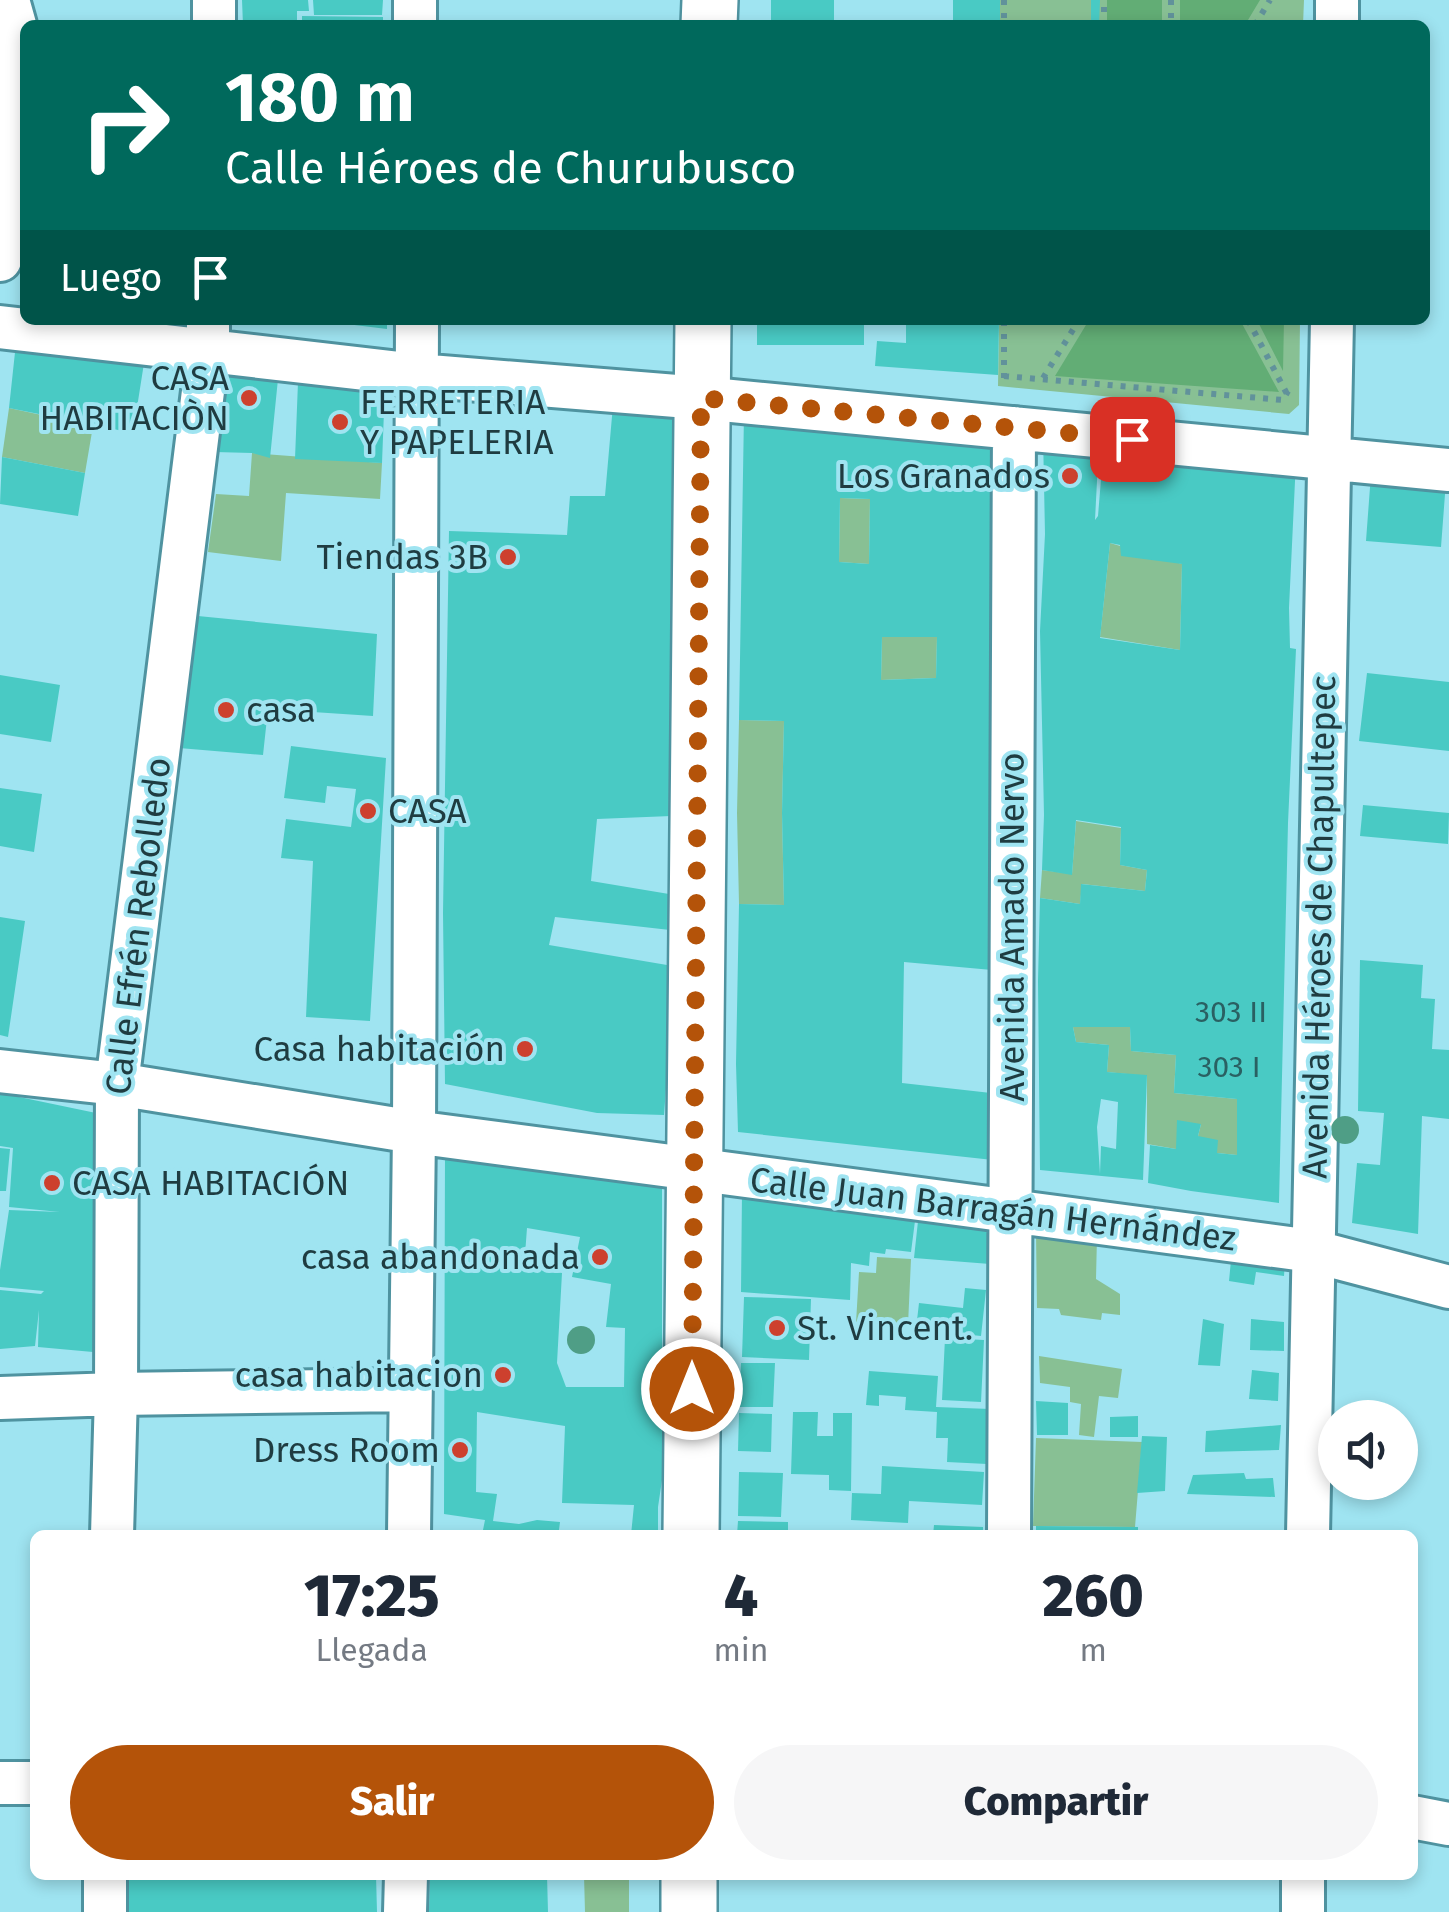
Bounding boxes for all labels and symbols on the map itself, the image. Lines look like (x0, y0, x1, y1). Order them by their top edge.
place label: CASA HABITACIÒN (39, 357, 229, 439)
place label: FERRETERIA Y PAPELERIA (360, 381, 554, 463)
marker: CASA HABITACIÒN (238, 387, 260, 409)
pin (1090, 397, 1175, 482)
marker: FERRETERIA Y PAPELERIA (329, 411, 351, 433)
place label: Los Granados (837, 455, 1050, 497)
marker: Los Granados (1059, 465, 1081, 487)
place label: Tiendas 3B (316, 536, 488, 578)
marker: Tiendas 3B (497, 546, 519, 568)
street label: Avenida Héroes de Chapultepec (1294, 675, 1344, 1179)
place label: casa (246, 689, 316, 731)
marker: casa (215, 699, 237, 721)
street label: Avenida Amado Nervo (991, 752, 1033, 1102)
street label: Calle Efrén Rebolledo (96, 755, 180, 1097)
place label: CASA (388, 790, 467, 832)
marker: CASA (357, 800, 379, 822)
house number: 303 II (1195, 994, 1267, 1030)
place label: Casa habitación (254, 1028, 505, 1070)
marker: Casa habitación (514, 1038, 536, 1060)
house number: 303 I (1197, 1049, 1261, 1085)
street label: Calle Juan Barragán Hernández (748, 1158, 1238, 1260)
place label: CASA HABITACIÓN (72, 1162, 349, 1204)
marker: CASA HABITACIÓN (41, 1172, 63, 1194)
place label: casa abandonada (301, 1236, 580, 1278)
marker: casa abandonada (589, 1246, 611, 1268)
place label: St. Vincent. (797, 1307, 973, 1349)
marker: St. Vincent. (766, 1317, 788, 1339)
position arrow (640, 1337, 744, 1441)
place label: casa habitacion (234, 1354, 483, 1396)
marker: casa habitacion (492, 1364, 514, 1386)
place label: Dress Room (253, 1429, 440, 1471)
marker: Dress Room (449, 1439, 471, 1461)

